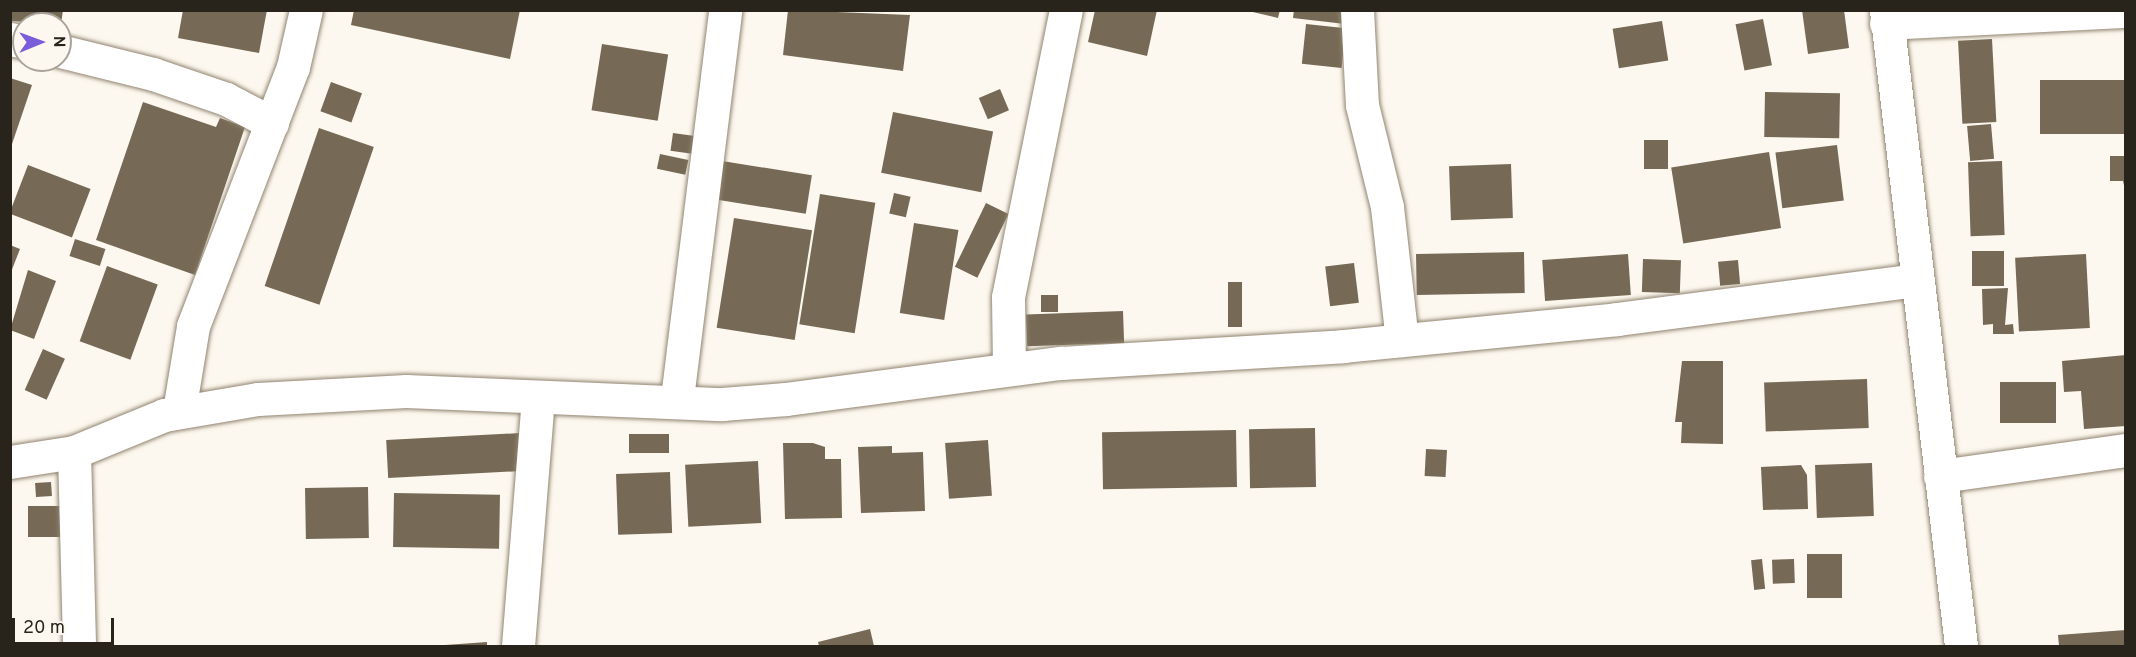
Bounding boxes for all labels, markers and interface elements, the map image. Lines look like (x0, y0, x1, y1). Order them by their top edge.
north arrow (12, 12, 72, 72)
text: N (48, 36, 68, 48)
scale bar (15, 606, 117, 644)
text: 20 m (23, 617, 65, 640)

